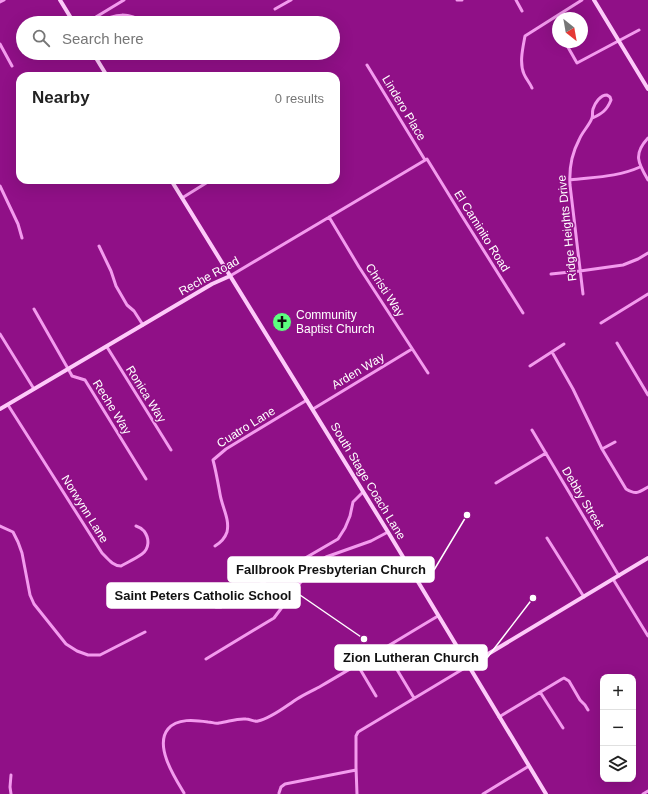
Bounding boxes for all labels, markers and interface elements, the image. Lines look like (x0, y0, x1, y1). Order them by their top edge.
north arrow (552, 12, 588, 48)
search box (16, 16, 340, 60)
icon: search (30, 27, 52, 49)
text: Search here (62, 30, 144, 47)
street label: Lindero Place (379, 73, 429, 143)
text: Nearby (32, 88, 90, 107)
text: 0 results (275, 91, 324, 106)
street label: Ridge Heights Drive (554, 174, 580, 282)
street label: El Caminito Road (451, 188, 513, 274)
street label: Reche Road (176, 254, 242, 298)
street label: Christi Way (363, 261, 407, 319)
place label: Community Baptist Church (296, 308, 375, 336)
church icon: Community Baptist Church (271, 311, 293, 333)
street label: Arden Way (329, 350, 387, 392)
street label: Ronica Way (123, 363, 169, 425)
street label: Reche Way (90, 377, 134, 437)
street label: Cuatro Lane (214, 403, 278, 450)
street label: South Stage Coach Lane (327, 420, 409, 542)
street label: Debby Street (559, 464, 607, 532)
street label: Norwynn Lane (59, 472, 112, 546)
callout: Fallbrook Presbyterian Church (228, 557, 434, 582)
text: Fallbrook Presbyterian Church (236, 562, 426, 577)
callout: Saint Peters Catholic School (107, 583, 300, 608)
text: Saint Peters Catholic School (115, 588, 292, 603)
callout: Zion Lutheran Church (335, 645, 487, 670)
text: Zion Lutheran Church (343, 650, 479, 665)
map controls (600, 674, 636, 782)
button: + (600, 674, 636, 710)
button: − (600, 710, 636, 746)
button: layers (600, 746, 636, 782)

